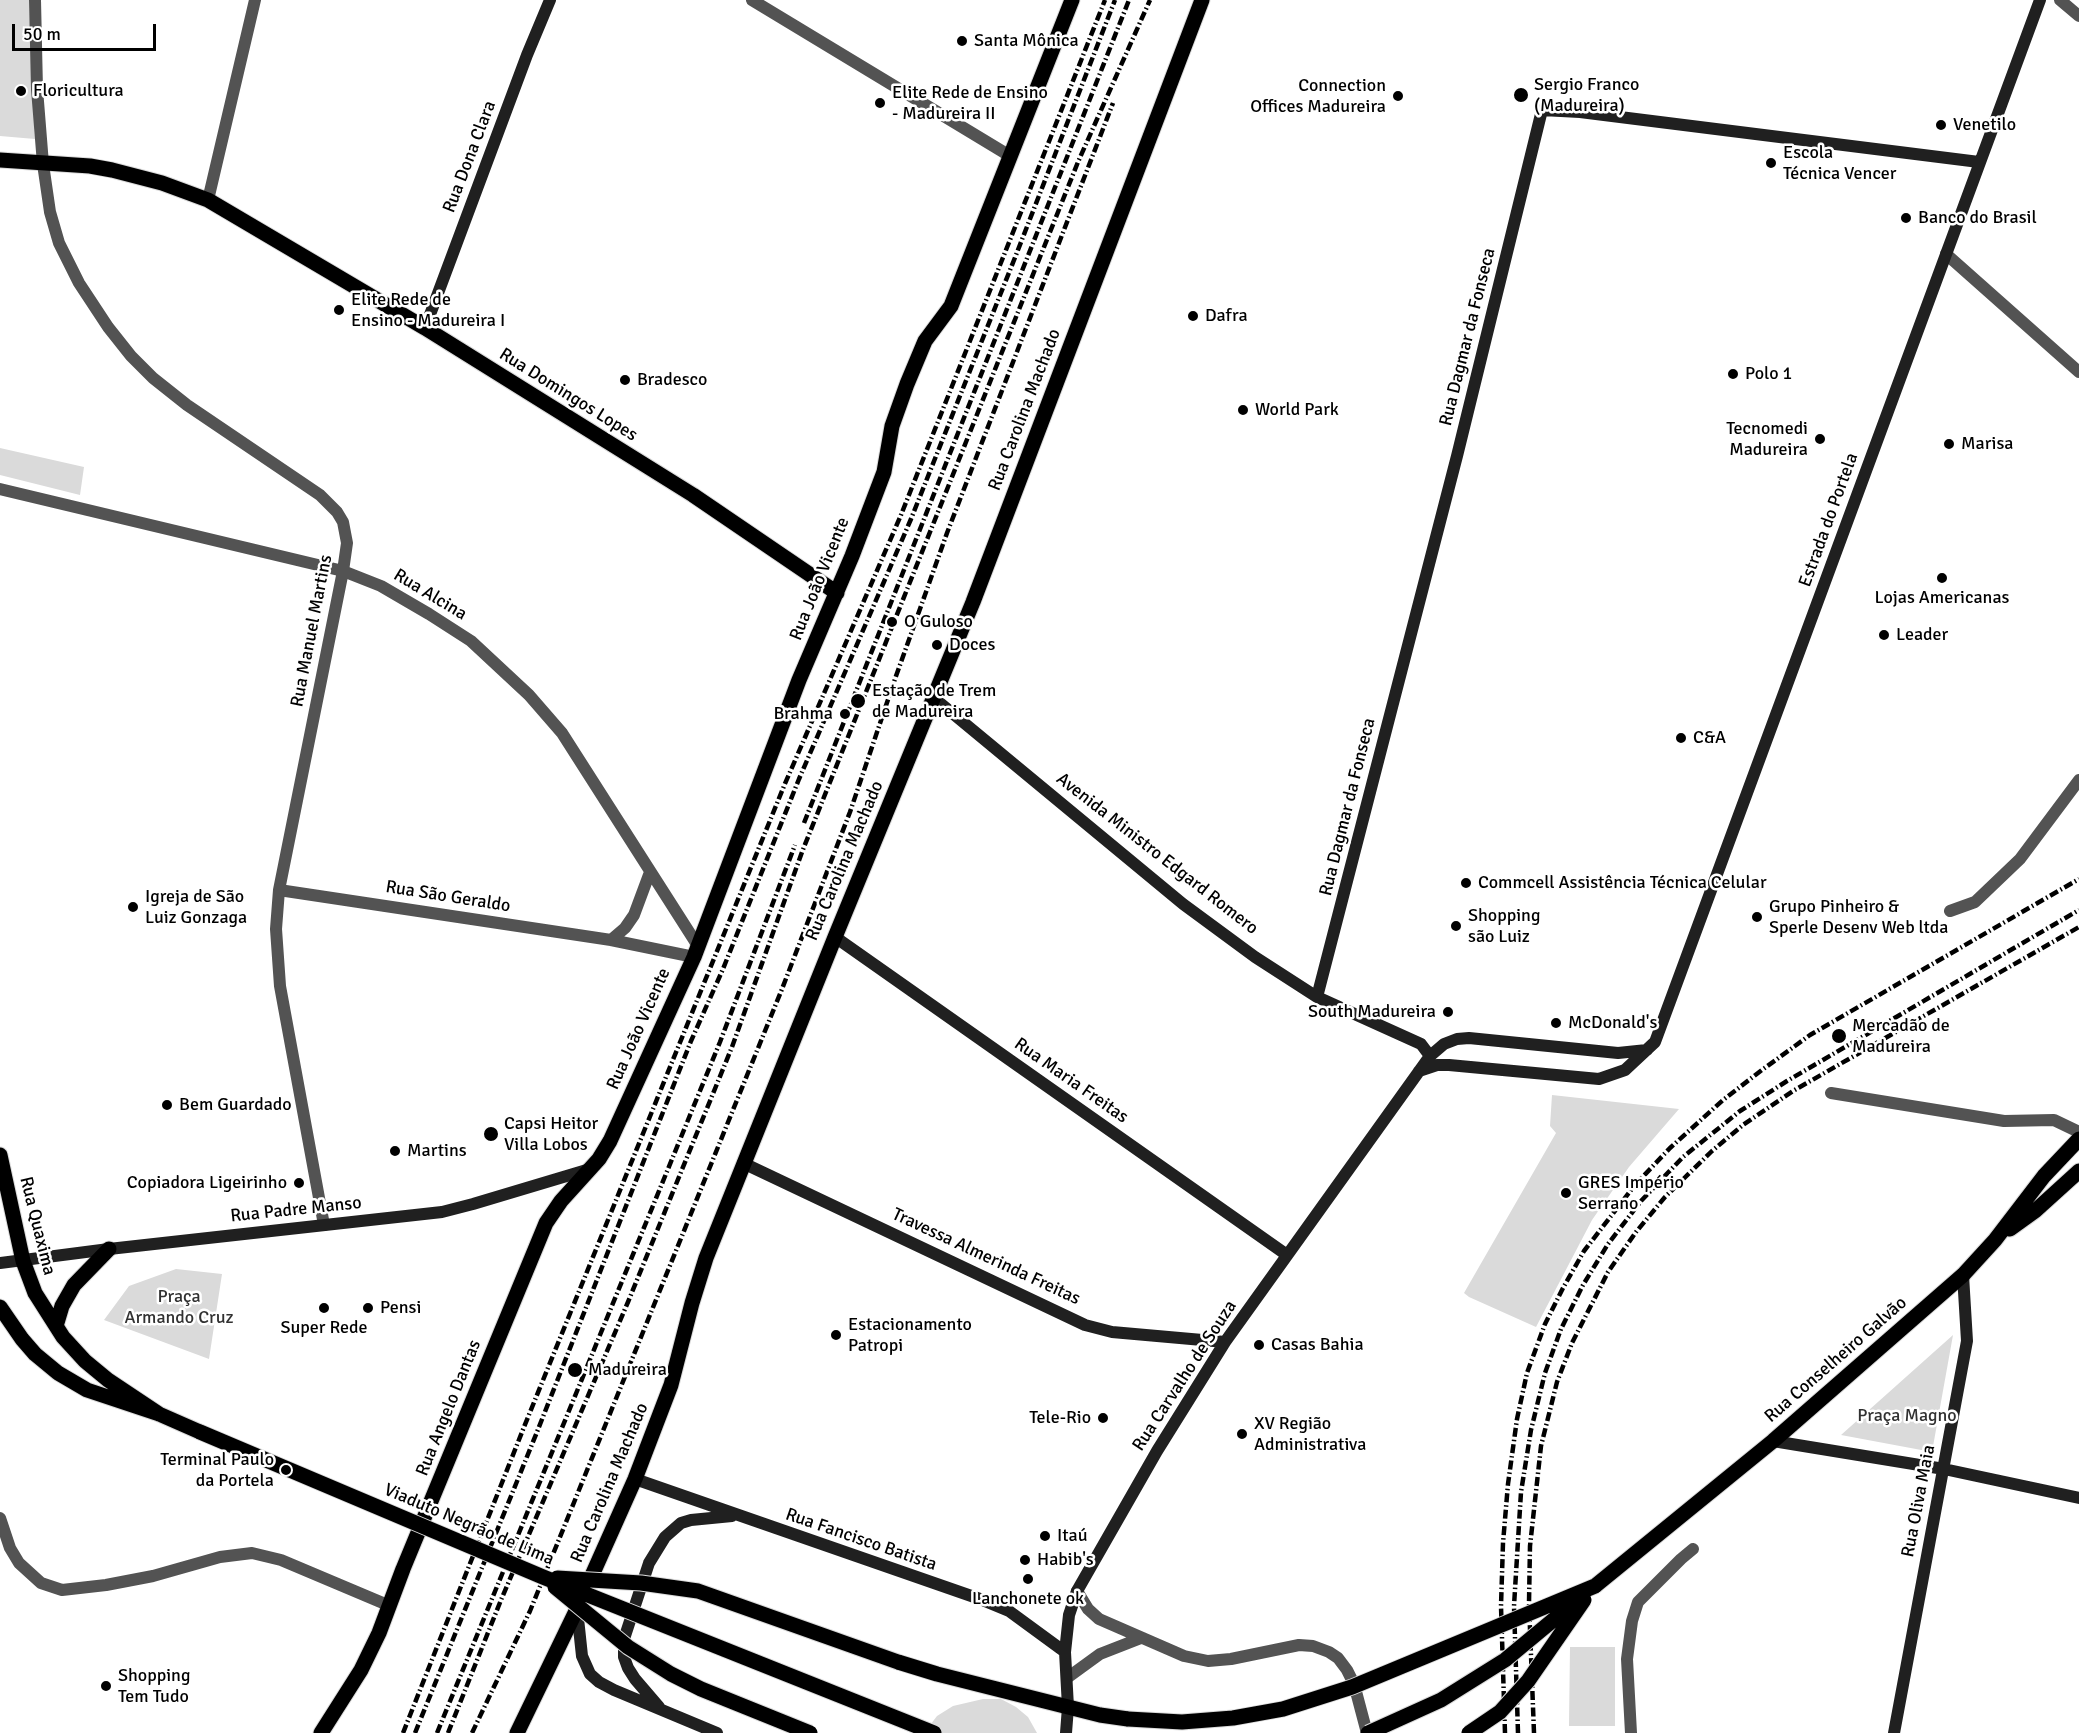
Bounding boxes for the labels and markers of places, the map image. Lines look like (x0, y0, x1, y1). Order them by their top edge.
place label: Santa Mônica (974, 30, 1079, 52)
marker: Santa Mônica (955, 34, 969, 48)
place label: Sergio Franco (Madureira) (1534, 74, 1639, 116)
place label: Connection Offices Madureira (1250, 75, 1386, 118)
place label: Floricultura (33, 80, 124, 102)
place label: Elite Rede de Ensino - Madureira II (892, 82, 1048, 124)
marker: Floricultura (14, 84, 28, 98)
marker: Sergio Franco (Madureira) (1512, 86, 1530, 104)
marker: Connection Offices Madureira (1391, 89, 1405, 103)
marker: Elite Rede de Ensino - Madureira II (873, 96, 887, 110)
place label: Venetilo (1953, 114, 2016, 136)
marker: Venetilo (1934, 118, 1948, 132)
place label: Escola Técnica Vencer (1783, 142, 1896, 184)
marker: Escola Técnica Vencer (1764, 156, 1778, 170)
place label: Banco do Brasil (1918, 207, 2037, 229)
marker: Banco do Brasil (1899, 211, 1913, 225)
place label: Elite Rede de Ensino - Madureira I (351, 289, 505, 332)
marker: Elite Rede de Ensino - Madureira I (332, 303, 346, 317)
place label: Dafra (1205, 305, 1248, 327)
marker: Dafra (1186, 309, 1200, 323)
place label: Polo 1 (1745, 363, 1792, 385)
marker: Polo 1 (1726, 367, 1740, 381)
place label: Bradesco (637, 369, 707, 391)
marker: Bradesco (618, 373, 632, 387)
place label: World Park (1255, 399, 1339, 421)
marker: World Park (1236, 403, 1250, 417)
place label: Tecnomedi Madureira (1726, 418, 1808, 460)
marker: Tecnomedi Madureira (1813, 432, 1827, 446)
place label: Marisa (1961, 433, 2013, 455)
marker: Marisa (1942, 437, 1956, 451)
marker: Lojas Americanas (1935, 571, 1949, 585)
place label: Lojas Americanas (1875, 587, 2009, 609)
place label: O Guloso (904, 611, 973, 633)
marker: O Guloso (885, 615, 899, 629)
place label: Leader (1896, 624, 1948, 646)
marker: Leader (1877, 628, 1891, 642)
place label: Doces (949, 634, 995, 656)
marker: Doces (930, 638, 944, 652)
place label: Estação de Trem de Madureira (872, 680, 996, 722)
marker: Estação de Trem de Madureira (849, 692, 867, 710)
place label: Brahma (773, 703, 833, 725)
marker: Brahma (838, 707, 852, 721)
place label: C&A (1693, 727, 1726, 749)
marker: C&A (1674, 731, 1688, 745)
place label: Commcell Assistência Técnica Celular (1478, 872, 1767, 894)
marker: Commcell Assistência Técnica Celular (1459, 876, 1473, 890)
place label: Igreja de São Luiz Gonzaga (145, 886, 247, 928)
place label: Grupo Pinheiro & Sperle Desenv Web ltda (1769, 896, 1948, 938)
marker: Igreja de São Luiz Gonzaga (126, 900, 140, 914)
place label: Shopping são Luiz (1468, 905, 1540, 948)
marker: Grupo Pinheiro & Sperle Desenv Web ltda (1750, 910, 1764, 924)
marker: Shopping são Luiz (1449, 919, 1463, 933)
place label: South Madureira (1308, 1001, 1436, 1023)
marker: South Madureira (1441, 1005, 1455, 1019)
place label: McDonald's (1568, 1012, 1657, 1034)
place label: Mercadão de Madureira (1852, 1015, 1950, 1058)
marker: McDonald's (1549, 1016, 1563, 1030)
marker: Mercadão de Madureira (1830, 1027, 1848, 1045)
place label: Bem Guardado (179, 1094, 292, 1116)
marker: Bem Guardado (160, 1098, 174, 1112)
place label: Capsi Heitor Villa Lobos (504, 1113, 598, 1156)
marker: Capsi Heitor Villa Lobos (482, 1125, 500, 1143)
place label: Martins (407, 1140, 467, 1162)
marker: Martins (388, 1144, 402, 1158)
place label: Copiadora Ligeirinho (127, 1172, 287, 1194)
place label: GRES Império Serrano (1578, 1172, 1684, 1214)
marker: Copiadora Ligeirinho (292, 1176, 306, 1190)
marker: GRES Império Serrano (1559, 1186, 1573, 1200)
place label: Pensi (380, 1297, 421, 1319)
marker: Super Rede (317, 1301, 331, 1315)
marker: Pensi (361, 1301, 375, 1315)
place label: Estacionamento Patropi (848, 1314, 972, 1356)
place label: Super Rede (280, 1317, 368, 1339)
marker: Estacionamento Patropi (829, 1328, 843, 1342)
place label: Casas Bahia (1271, 1334, 1364, 1356)
marker: Casas Bahia (1252, 1338, 1266, 1352)
place label: Madureira (588, 1359, 667, 1381)
marker: Madureira (566, 1361, 584, 1379)
place label: Tele-Rio (1029, 1407, 1091, 1429)
marker: Tele-Rio (1096, 1411, 1110, 1425)
place label: XV Região Administrativa (1254, 1413, 1366, 1456)
marker: XV Região Administrativa (1235, 1427, 1249, 1441)
place label: Terminal Paulo da Portela (160, 1449, 274, 1492)
marker: Terminal Paulo da Portela (279, 1463, 293, 1477)
place label: Itaú (1057, 1525, 1088, 1547)
marker: Itaú (1038, 1529, 1052, 1543)
place label: Habib's (1037, 1549, 1094, 1571)
marker: Habib's (1018, 1553, 1032, 1567)
marker: Lanchonete ok (1021, 1572, 1035, 1586)
place label: Lanchonete ok (972, 1588, 1084, 1610)
place label: Shopping Tem Tudo (118, 1665, 190, 1708)
marker: Shopping Tem Tudo (99, 1679, 113, 1693)

